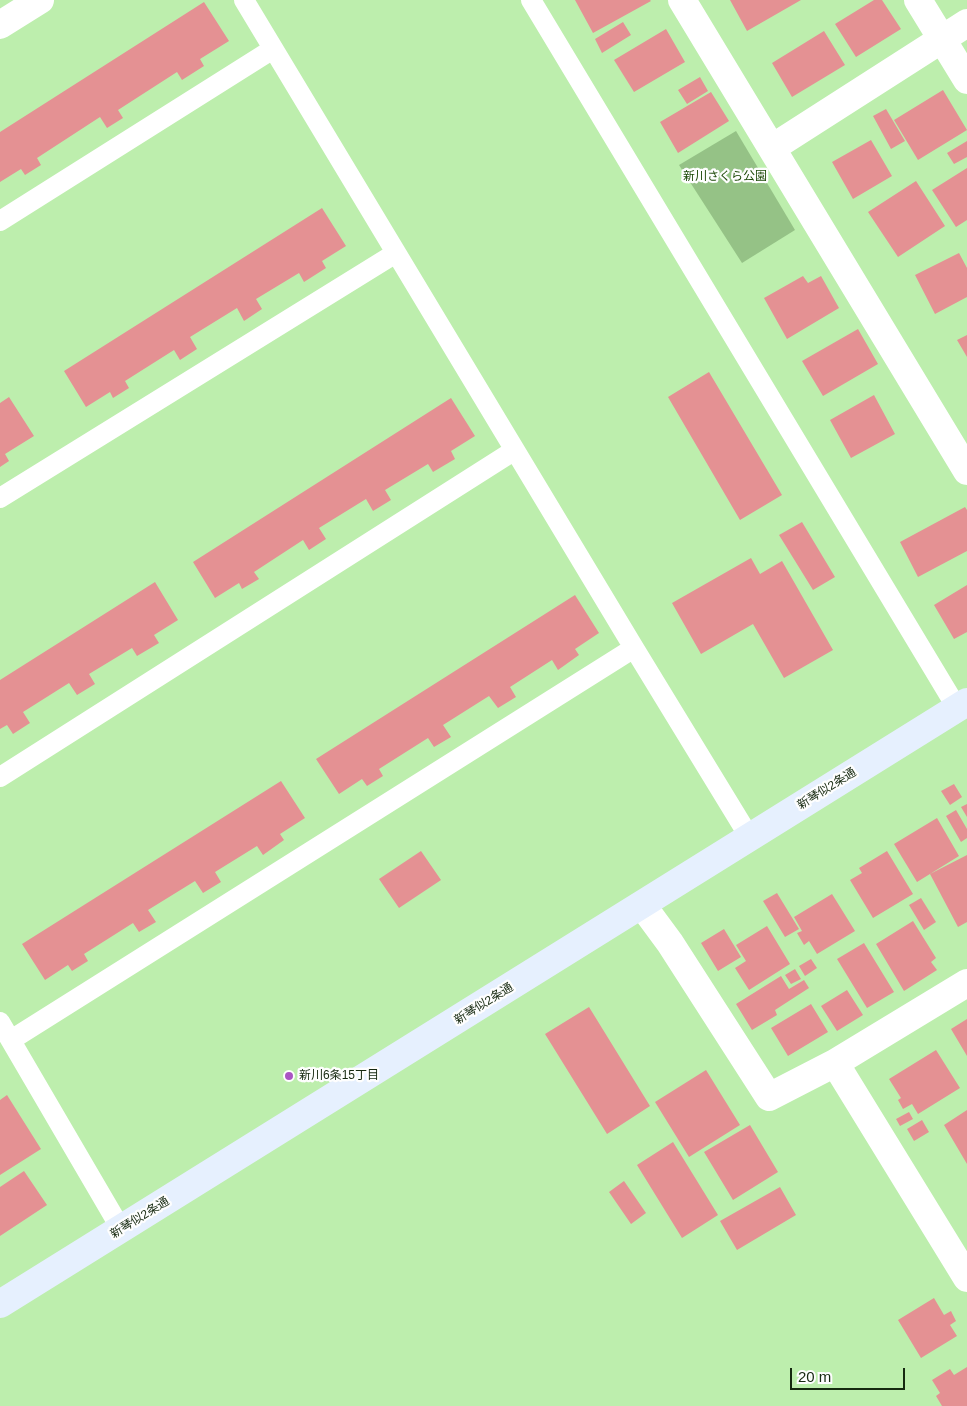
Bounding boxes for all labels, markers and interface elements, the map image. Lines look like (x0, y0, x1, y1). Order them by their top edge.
park label: 新川さくら公園 (683, 170, 767, 184)
street label: 新琴似2条通 (795, 765, 859, 813)
street label: 新琴似2条通 (452, 980, 516, 1028)
place label: 新川6条15丁目 (299, 1069, 379, 1083)
marker: 新川6条15丁目 (283, 1070, 295, 1082)
street label: 新琴似2条通 (108, 1194, 172, 1242)
scale bar (792, 1358, 907, 1390)
text: 20 m (798, 1368, 831, 1385)

